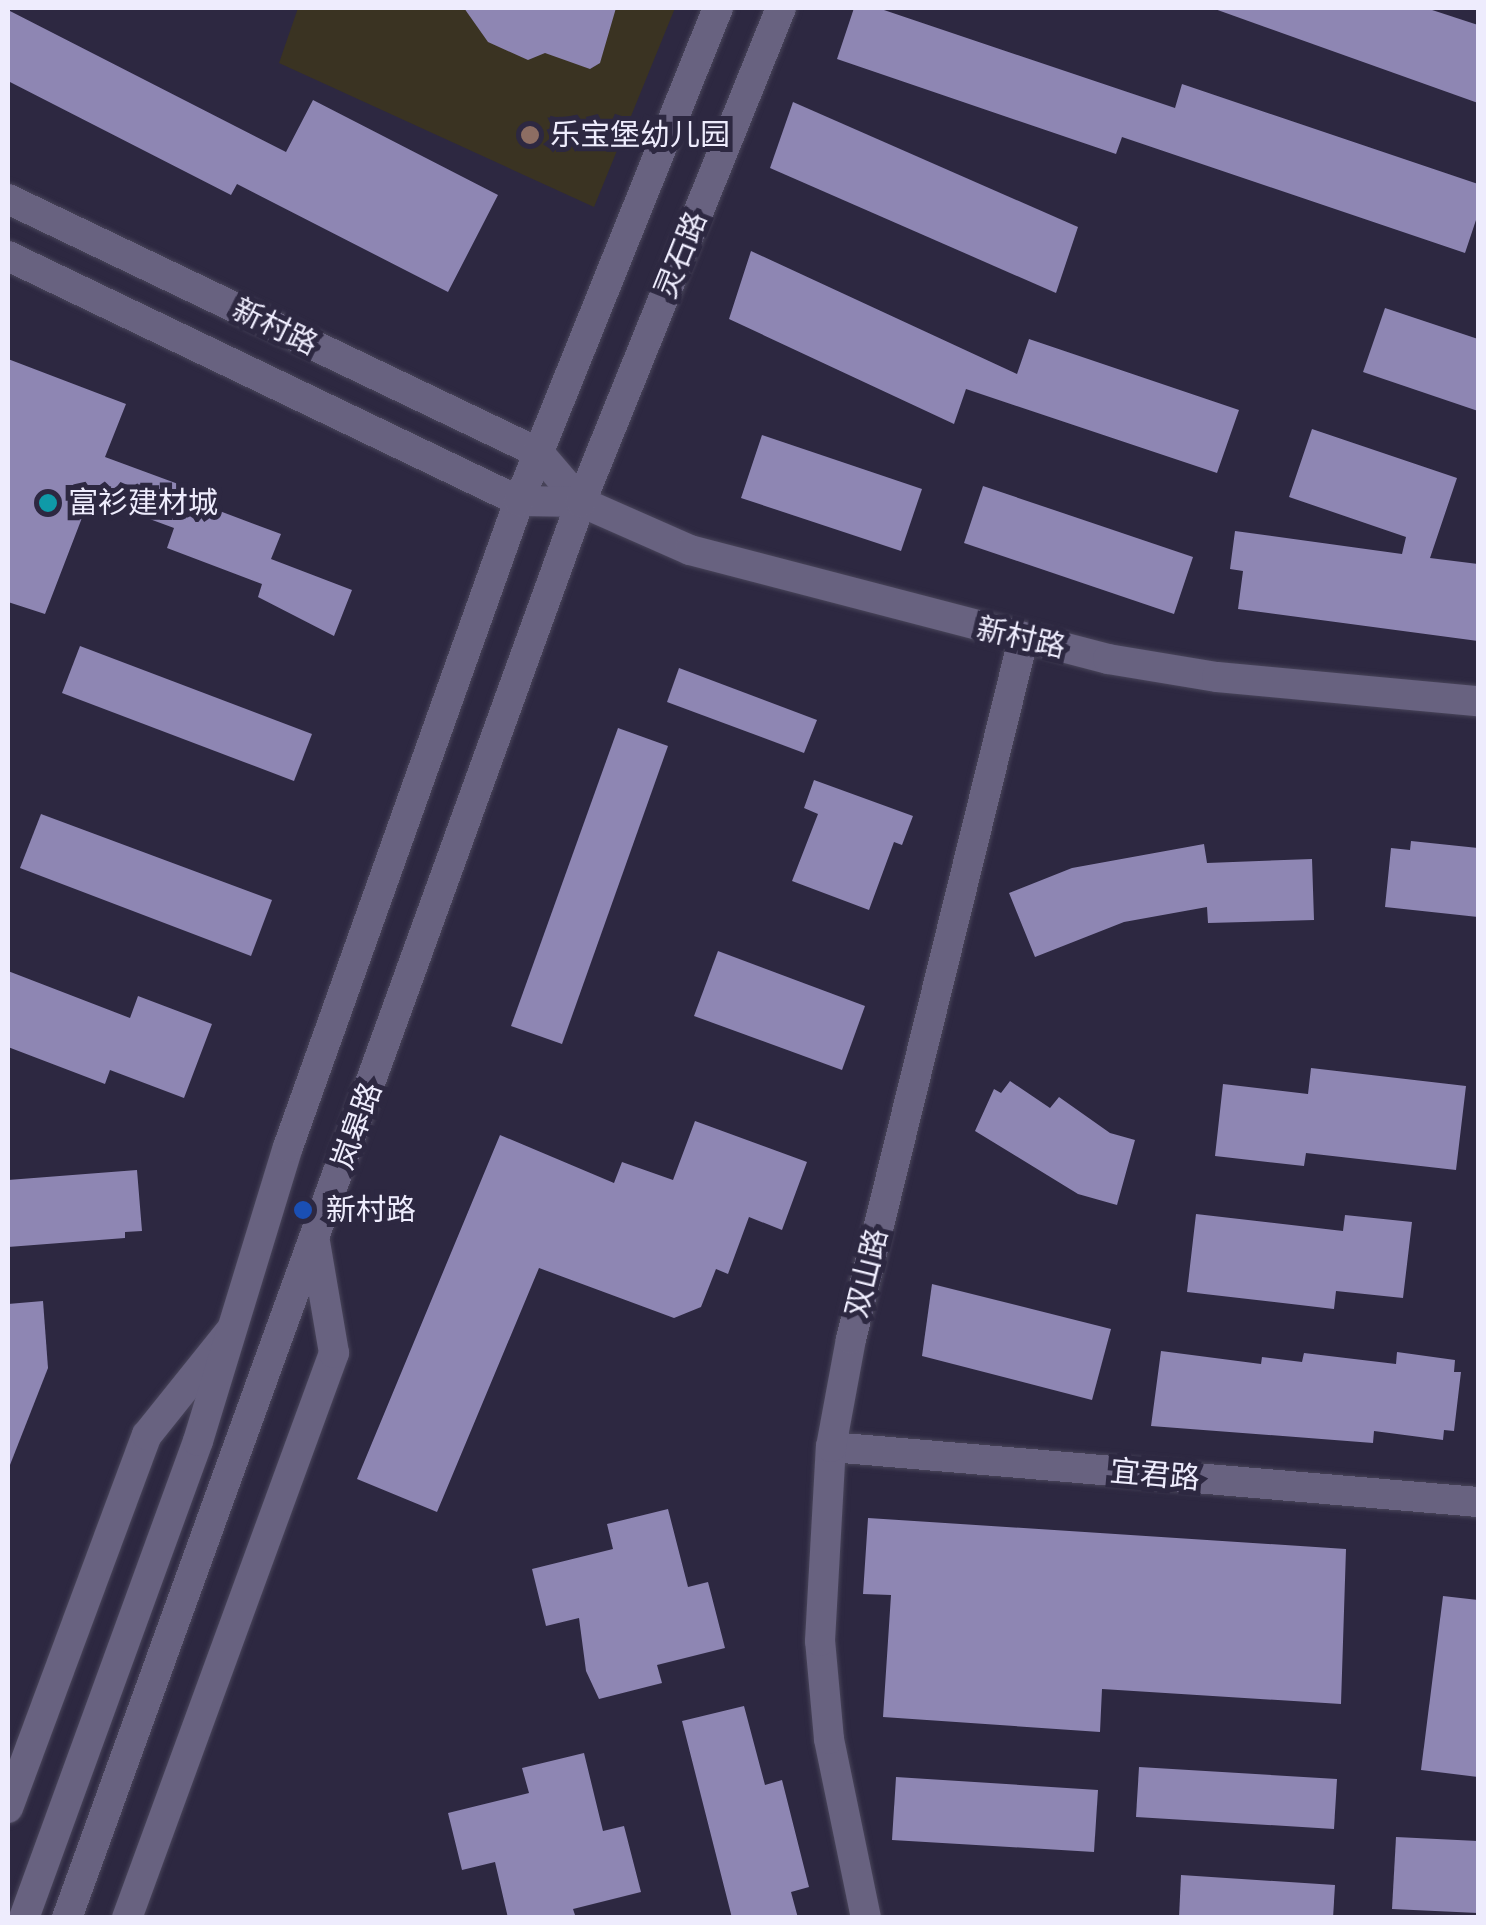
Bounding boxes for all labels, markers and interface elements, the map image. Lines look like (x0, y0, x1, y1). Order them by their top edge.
place label: 乐宝堡幼儿园 (550, 117, 730, 153)
marker: 乐宝堡幼儿园 (519, 124, 541, 146)
street label: 灵石路 (647, 207, 715, 303)
street label: 新村路 (227, 291, 323, 363)
place label: 富衫建材城 (68, 485, 218, 521)
marker: 富衫建材城 (37, 492, 59, 514)
street label: 新村路 (973, 610, 1069, 666)
street label: 岚皋路 (325, 1078, 389, 1174)
place label: 新村路 (326, 1192, 416, 1228)
marker: 新村路 (290, 1197, 316, 1223)
street label: 双山路 (839, 1225, 895, 1321)
street label: 宜君路 (1109, 1453, 1201, 1497)

